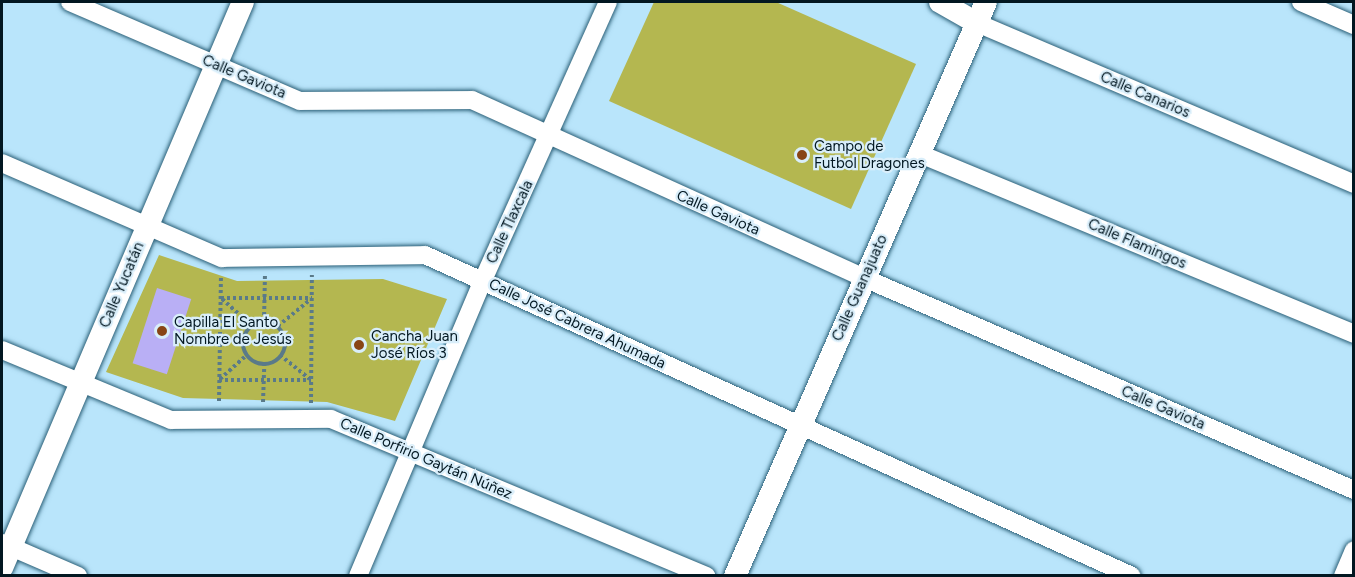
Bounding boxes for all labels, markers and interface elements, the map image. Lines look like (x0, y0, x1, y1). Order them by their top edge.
street label: Calle Gaviota (199, 51, 289, 103)
street label: Calle Canarios (1097, 68, 1193, 122)
place label: Campo de Futbol Dragones (814, 137, 925, 172)
marker: Campo de Futbol Dragones (795, 148, 809, 162)
street label: Calle Tlaxcala (483, 177, 537, 267)
street label: Calle Gaviota (674, 187, 762, 239)
street label: Calle Flamingos (1085, 215, 1189, 273)
street label: Calle Guanajuato (828, 232, 892, 344)
street label: Calle Yucatán (96, 239, 148, 331)
street label: Calle José Cabrera Ahumada (486, 275, 668, 373)
place label: Capilla El Santo Nombre de Jesús (174, 313, 292, 348)
marker: Capilla El Santo Nombre de Jesús (155, 324, 169, 338)
place label: Cancha Juan José Ríos 3 (371, 327, 458, 362)
marker: Cancha Juan José Ríos 3 (352, 338, 366, 352)
street label: Calle Gaviota (1118, 382, 1208, 434)
street label: Calle Porfirio Gaytán Núñez (337, 415, 515, 503)

